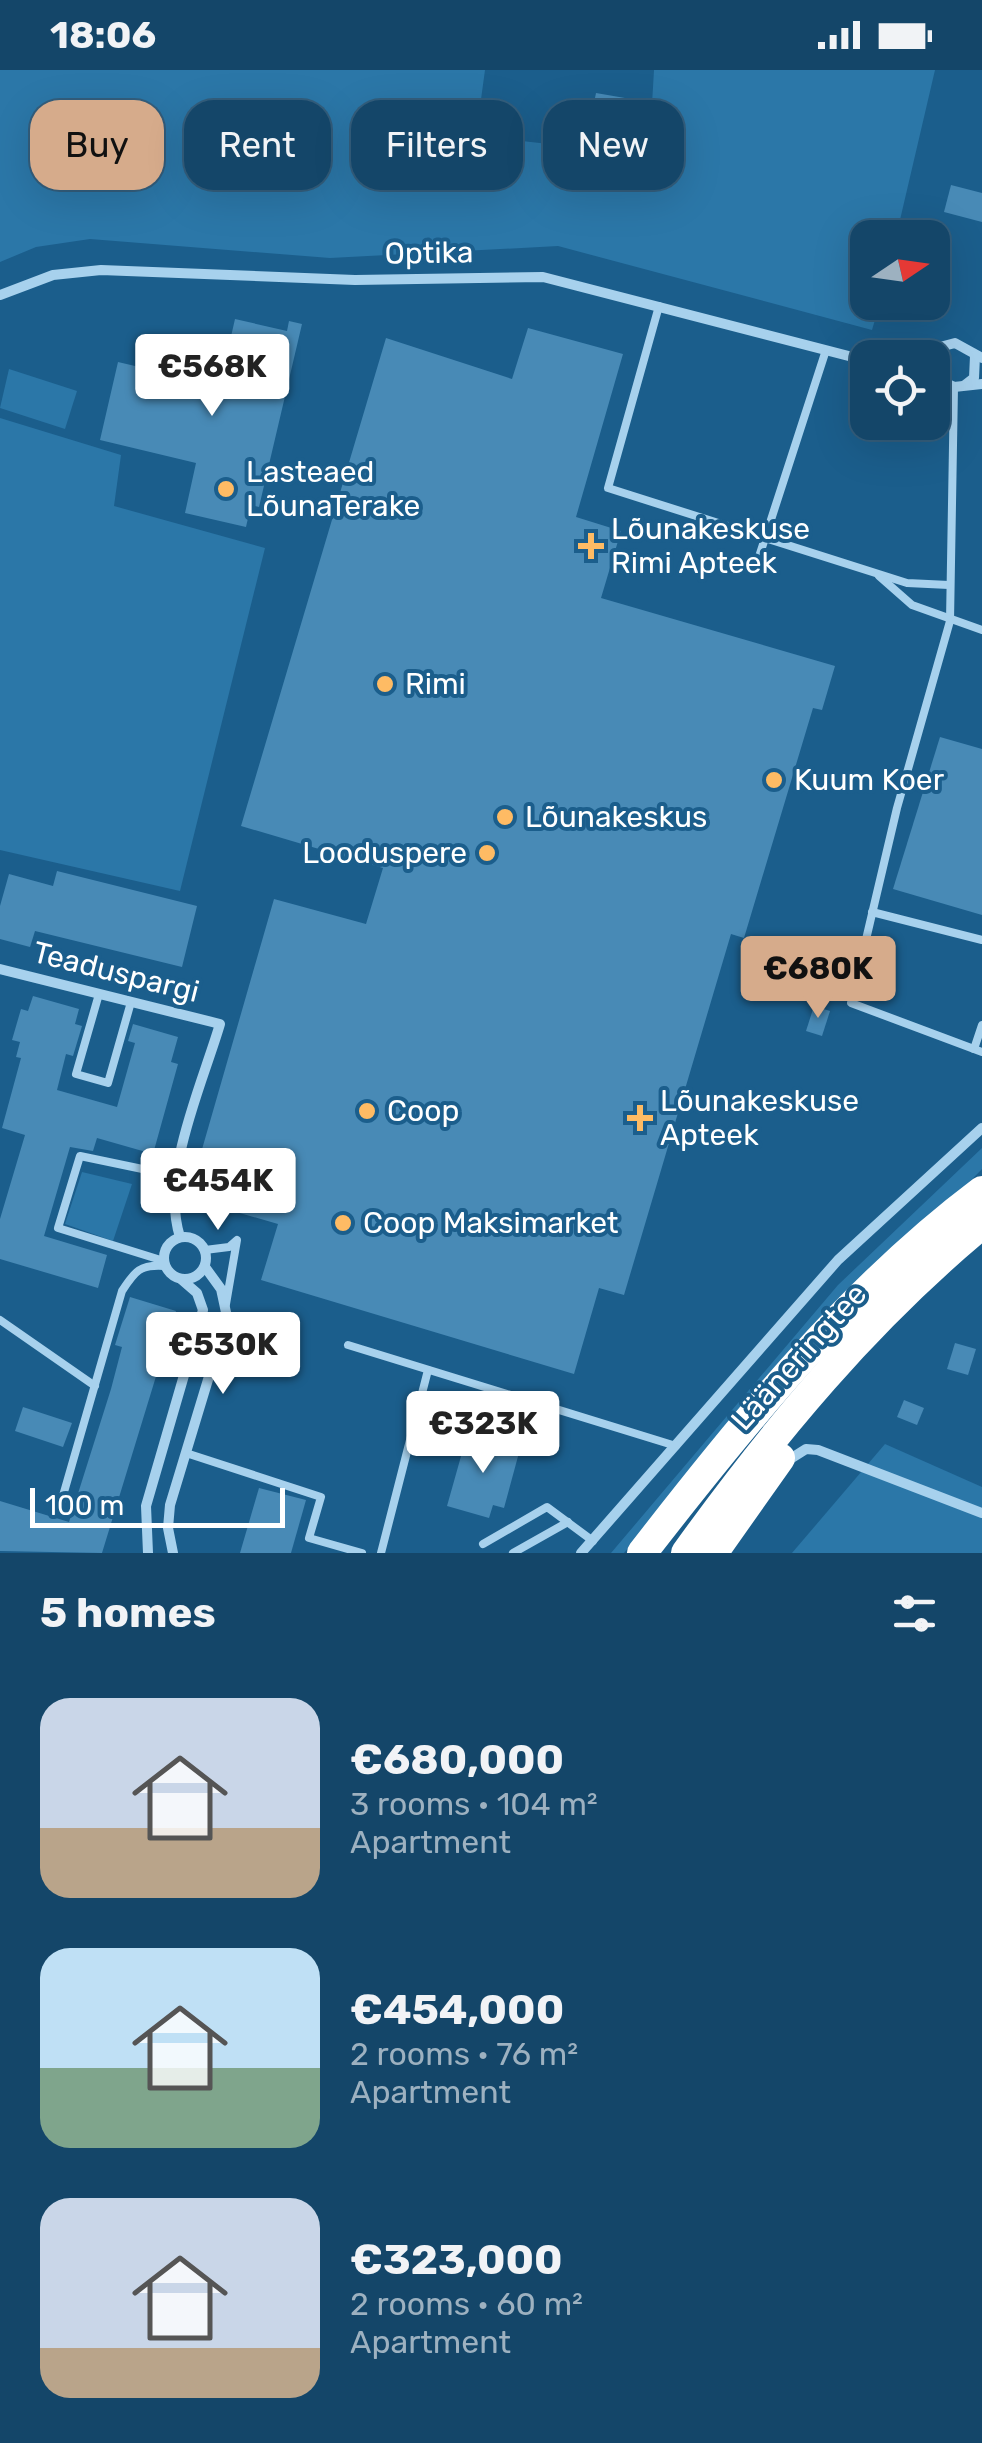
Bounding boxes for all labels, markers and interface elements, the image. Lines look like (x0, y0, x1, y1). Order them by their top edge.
text: 18:06 (50, 12, 156, 58)
chip: Buy (30, 100, 164, 190)
chip: Rent (184, 100, 331, 190)
chip: Filters (351, 100, 523, 190)
chip: New (543, 100, 684, 190)
north arrow (850, 220, 950, 320)
map controls (850, 220, 950, 440)
street label: Optika (384, 234, 474, 272)
pin: €568K (142, 334, 282, 419)
button: locate (850, 340, 950, 440)
text: €568K (157, 347, 267, 385)
place label: Lasteaed LõunaTerake (246, 454, 420, 524)
marker: Lasteaed LõunaTerake (215, 478, 237, 500)
place label: Lõunakeskuse Rimi Apteek (611, 511, 810, 581)
marker: Lõunakeskuse Rimi Apteek (580, 535, 602, 557)
place label: Rimi (405, 666, 466, 702)
marker: Rimi (374, 673, 396, 695)
place label: Kuum Koer (794, 762, 945, 798)
marker: Kuum Koer (763, 769, 785, 791)
place label: Lõunakeskus (525, 799, 707, 835)
marker: Lõunakeskus (494, 806, 516, 828)
place label: Looduspere (302, 835, 467, 871)
marker: Looduspere (476, 842, 498, 864)
street label: Teaduspargi (29, 934, 203, 1010)
pin: €680K (748, 936, 888, 1021)
text: €680K (763, 949, 873, 987)
place label: Lõunakeskuse Apteek (660, 1083, 859, 1153)
place label: Coop (387, 1093, 459, 1129)
marker: Coop (356, 1100, 378, 1122)
marker: Lõunakeskuse Apteek (629, 1107, 651, 1129)
pin: €454K (148, 1148, 288, 1233)
text: €454K (163, 1161, 273, 1199)
place label: Coop Maksimarket (363, 1205, 619, 1241)
marker: Coop Maksimarket (332, 1212, 354, 1234)
street label: Lääneringtee (724, 1276, 874, 1438)
pin: €530K (153, 1312, 293, 1397)
text: €530K (168, 1325, 278, 1363)
pin: €323K (413, 1391, 553, 1476)
text: €323K (428, 1404, 538, 1442)
scale bar (30, 1483, 285, 1528)
text: 100 m (45, 1489, 124, 1522)
icon: filters (887, 1586, 942, 1641)
text: 5 homes (40, 1588, 216, 1638)
text: €680,000 (350, 1735, 564, 1785)
icon: home (120, 1738, 240, 1858)
text: 3 rooms · 104 m² (350, 1785, 598, 1823)
text: Apartment (350, 1823, 511, 1861)
text: €454,000 (350, 1985, 564, 2035)
icon: home (120, 1988, 240, 2108)
text: 2 rooms · 76 m² (350, 2035, 578, 2073)
text: Apartment (350, 2073, 511, 2111)
text: €323,000 (350, 2235, 563, 2285)
icon: home (120, 2238, 240, 2358)
text: 2 rooms · 60 m² (350, 2285, 583, 2323)
text: Apartment (350, 2323, 511, 2361)

